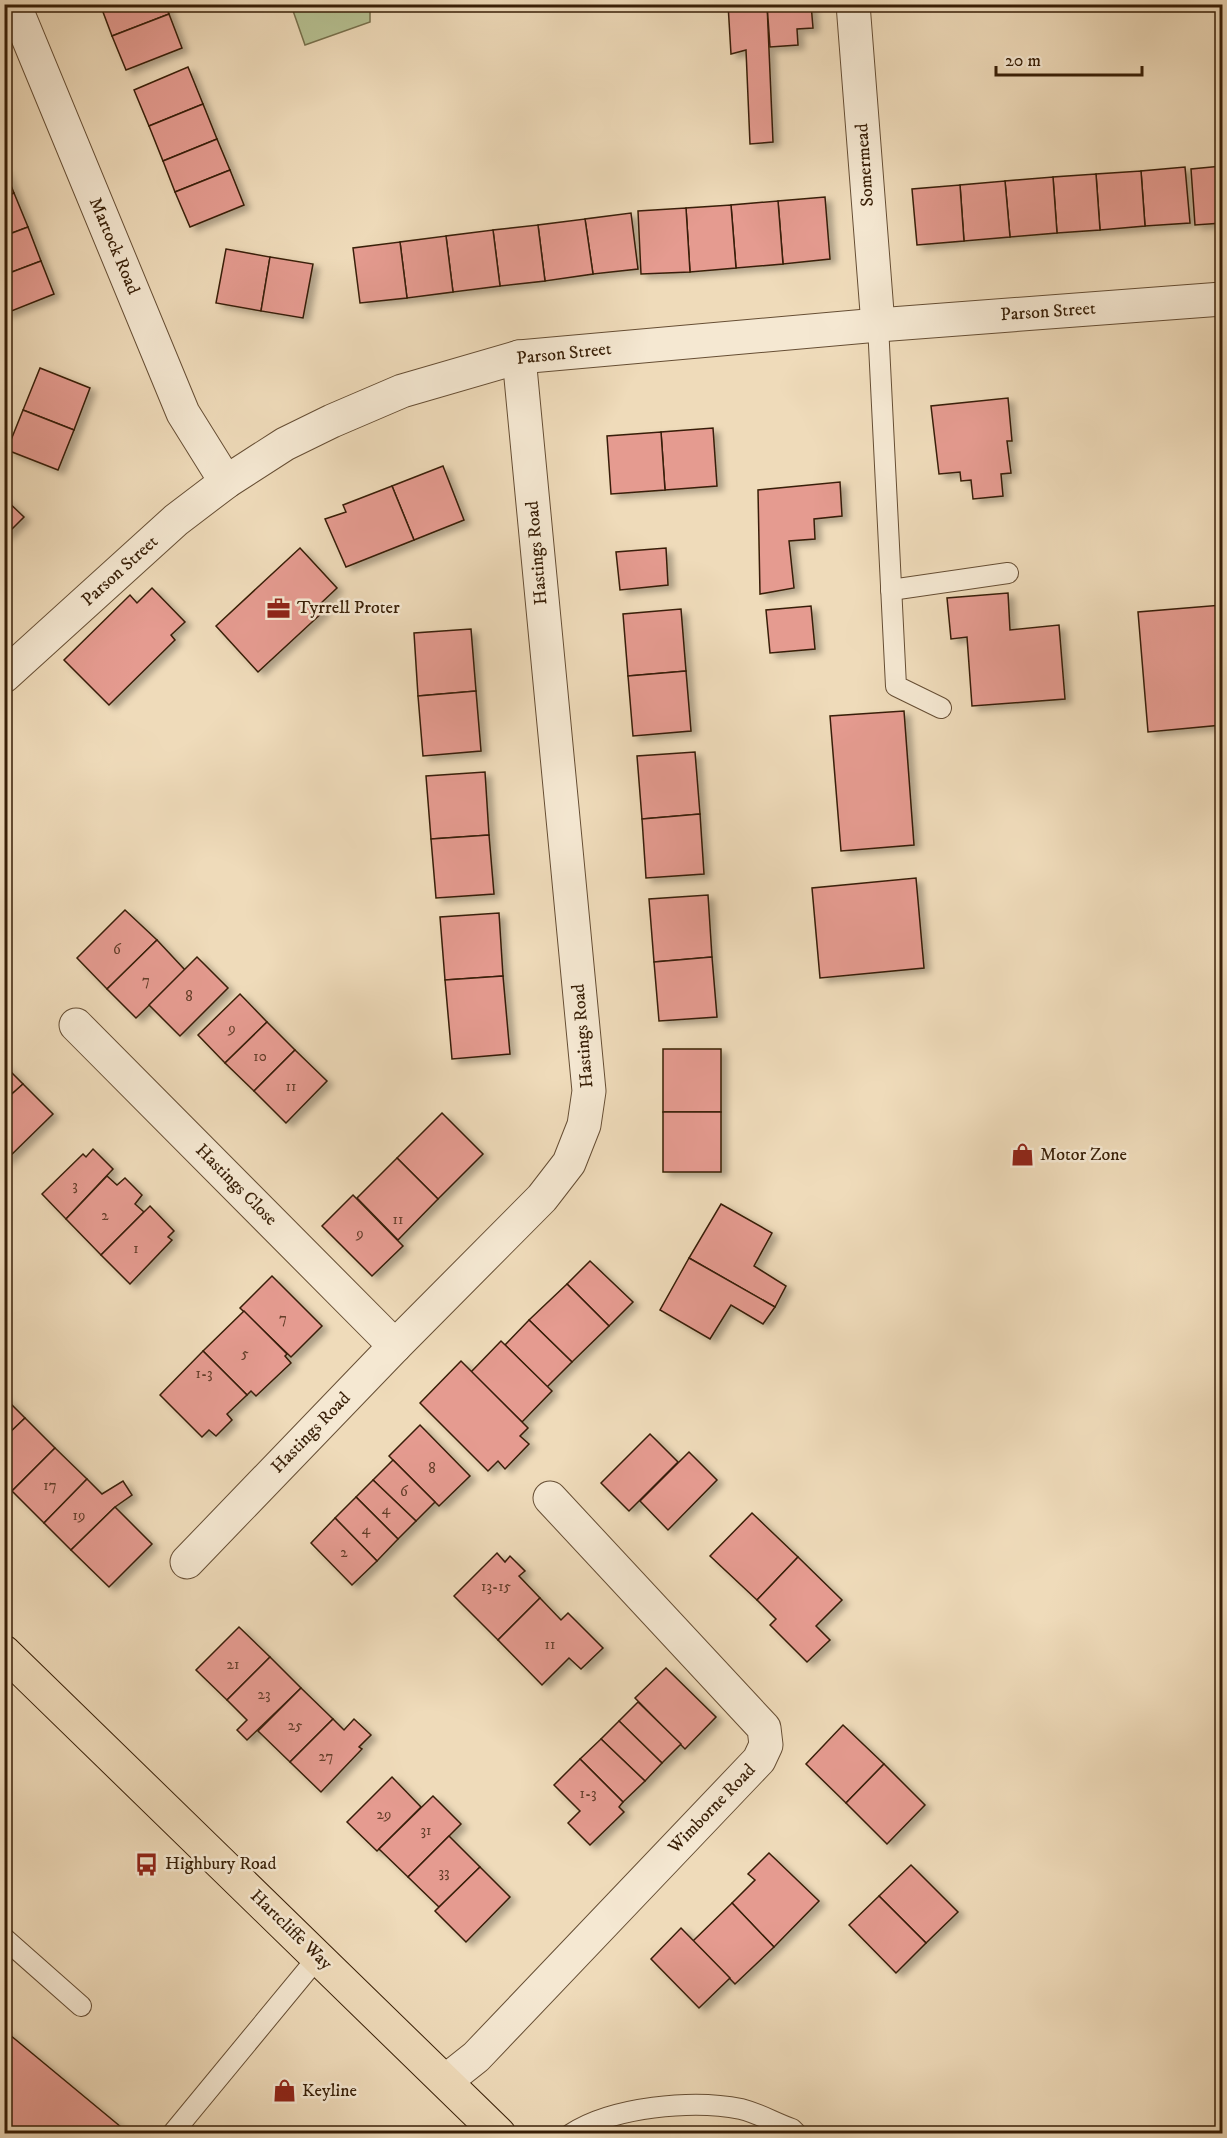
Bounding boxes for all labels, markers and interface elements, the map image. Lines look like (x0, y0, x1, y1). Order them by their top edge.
scale bar (996, 39, 1142, 77)
text: 20 m (1005, 50, 1041, 72)
street label: Somermead (851, 123, 879, 207)
street label: Martock Road (84, 194, 144, 298)
street label: Parson Street (1000, 298, 1097, 326)
street label: Parson Street (515, 338, 613, 370)
street label: Hastings Road (521, 500, 553, 606)
street label: Parson Street (77, 531, 163, 611)
office icon: Tyrrell Proter (266, 595, 292, 621)
place label: Tyrrell Proter (297, 597, 400, 619)
house number: 6 (113, 940, 122, 959)
house number: 7 (142, 971, 150, 990)
street label: Hastings Road (567, 983, 599, 1089)
house number: 8 (185, 987, 193, 1006)
house number: 9 (227, 1019, 236, 1038)
house number: 10 (253, 1047, 267, 1066)
house number: 11 (285, 1077, 297, 1096)
street label: Hastings Close (190, 1139, 282, 1231)
shop icon: Motor Zone (1009, 1142, 1035, 1168)
place label: Motor Zone (1040, 1144, 1127, 1166)
house number: 3 (72, 1176, 78, 1195)
house number: 2 (101, 1206, 109, 1225)
house number: 11 (392, 1210, 404, 1229)
house number: 9 (355, 1224, 364, 1243)
house number: 1 (133, 1239, 139, 1258)
house number: 7 (279, 1309, 287, 1328)
house number: 5 (241, 1344, 249, 1363)
house number: 1-3 (195, 1364, 213, 1383)
street label: Hastings Road (267, 1388, 355, 1478)
house number: 8 (428, 1459, 436, 1478)
house number: 17 (43, 1476, 57, 1495)
house number: 6 (400, 1482, 409, 1501)
house number: 4 (382, 1500, 391, 1519)
house number: 19 (73, 1506, 85, 1525)
house number: 4 (362, 1520, 371, 1539)
house number: 2 (340, 1543, 348, 1562)
house number: 13-15 (481, 1577, 512, 1596)
house number: 11 (544, 1635, 556, 1654)
house number: 21 (227, 1655, 239, 1674)
house number: 23 (258, 1685, 270, 1704)
house number: 25 (288, 1716, 303, 1735)
house number: 27 (319, 1747, 334, 1766)
street label: Wimborne Road (663, 1760, 760, 1859)
house number: 1-3 (579, 1784, 597, 1803)
house number: 29 (377, 1805, 391, 1824)
house number: 31 (420, 1821, 432, 1840)
bus stop icon: Highbury Road (134, 1851, 160, 1877)
place label: Highbury Road (165, 1853, 276, 1875)
house number: 33 (438, 1863, 450, 1882)
street label: Hartcliffe Way (245, 1885, 337, 1975)
shop icon: Keyline (271, 2078, 297, 2104)
place label: Keyline (302, 2080, 357, 2102)

